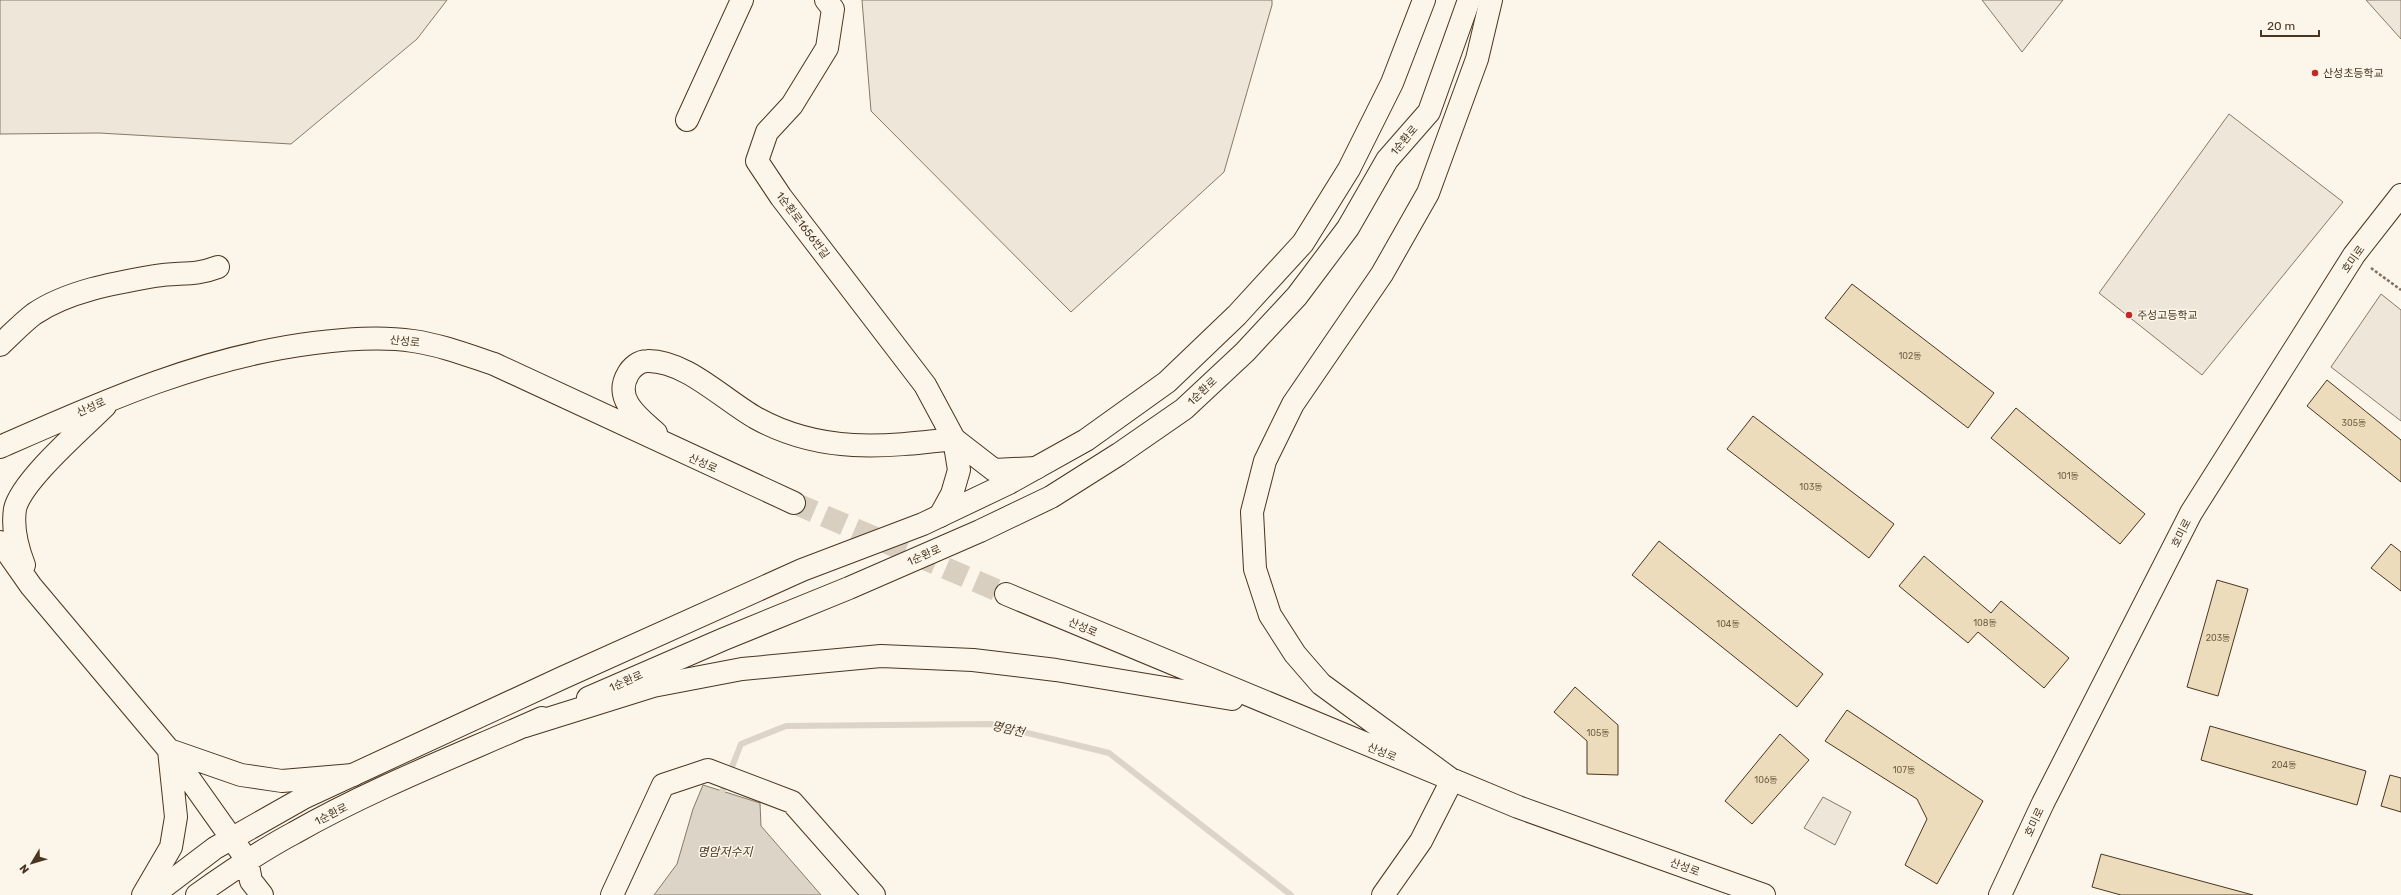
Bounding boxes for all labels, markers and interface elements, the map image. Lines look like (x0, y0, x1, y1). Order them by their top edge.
scale bar (2261, 12, 2319, 38)
text: 20 m (2267, 19, 2295, 33)
place label: 산성초등학교 (2323, 67, 2384, 80)
marker: 산성초등학교 (2310, 68, 2320, 78)
street label: 1순환로 (1388, 123, 1421, 158)
street label: 1순환로1656번길 (773, 190, 832, 261)
street label: 호미로 (2339, 243, 2367, 275)
place label: 주성고등학교 (2137, 309, 2198, 322)
marker: 주성고등학교 (2124, 310, 2134, 320)
street label: 산성로 (389, 333, 421, 350)
house number: 102동 (1898, 351, 1922, 361)
street label: 1순환로 (1185, 375, 1220, 408)
street label: 산성로 (75, 395, 108, 420)
house number: 305동 (2342, 418, 2366, 428)
street label: 산성로 (686, 451, 719, 476)
house number: 101동 (2057, 471, 2079, 481)
house number: 103동 (1799, 482, 1823, 492)
street label: 호미로 (2169, 517, 2194, 550)
street label: 1순환로 (906, 542, 943, 569)
street label: 산성로 (1066, 616, 1099, 639)
house number: 108동 (1973, 618, 1997, 628)
house number: 104동 (1716, 619, 1740, 629)
house number: 203동 (2206, 633, 2230, 643)
street label: 1순환로 (608, 668, 645, 695)
water label: 명암천 (990, 718, 1028, 740)
house number: 105동 (1586, 728, 1610, 738)
street label: 산성로 (1365, 741, 1398, 764)
house number: 204동 (2272, 760, 2296, 770)
house number: 107동 (1893, 765, 1915, 775)
house number: 106동 (1754, 775, 1778, 785)
street label: 1순환로 (313, 801, 350, 828)
street label: 호미로 (2022, 806, 2047, 839)
north arrow (12, 843, 52, 883)
water label: 명암저수지 (697, 845, 754, 859)
street label: 산성로 (1668, 856, 1701, 879)
text: N (17, 862, 32, 876)

